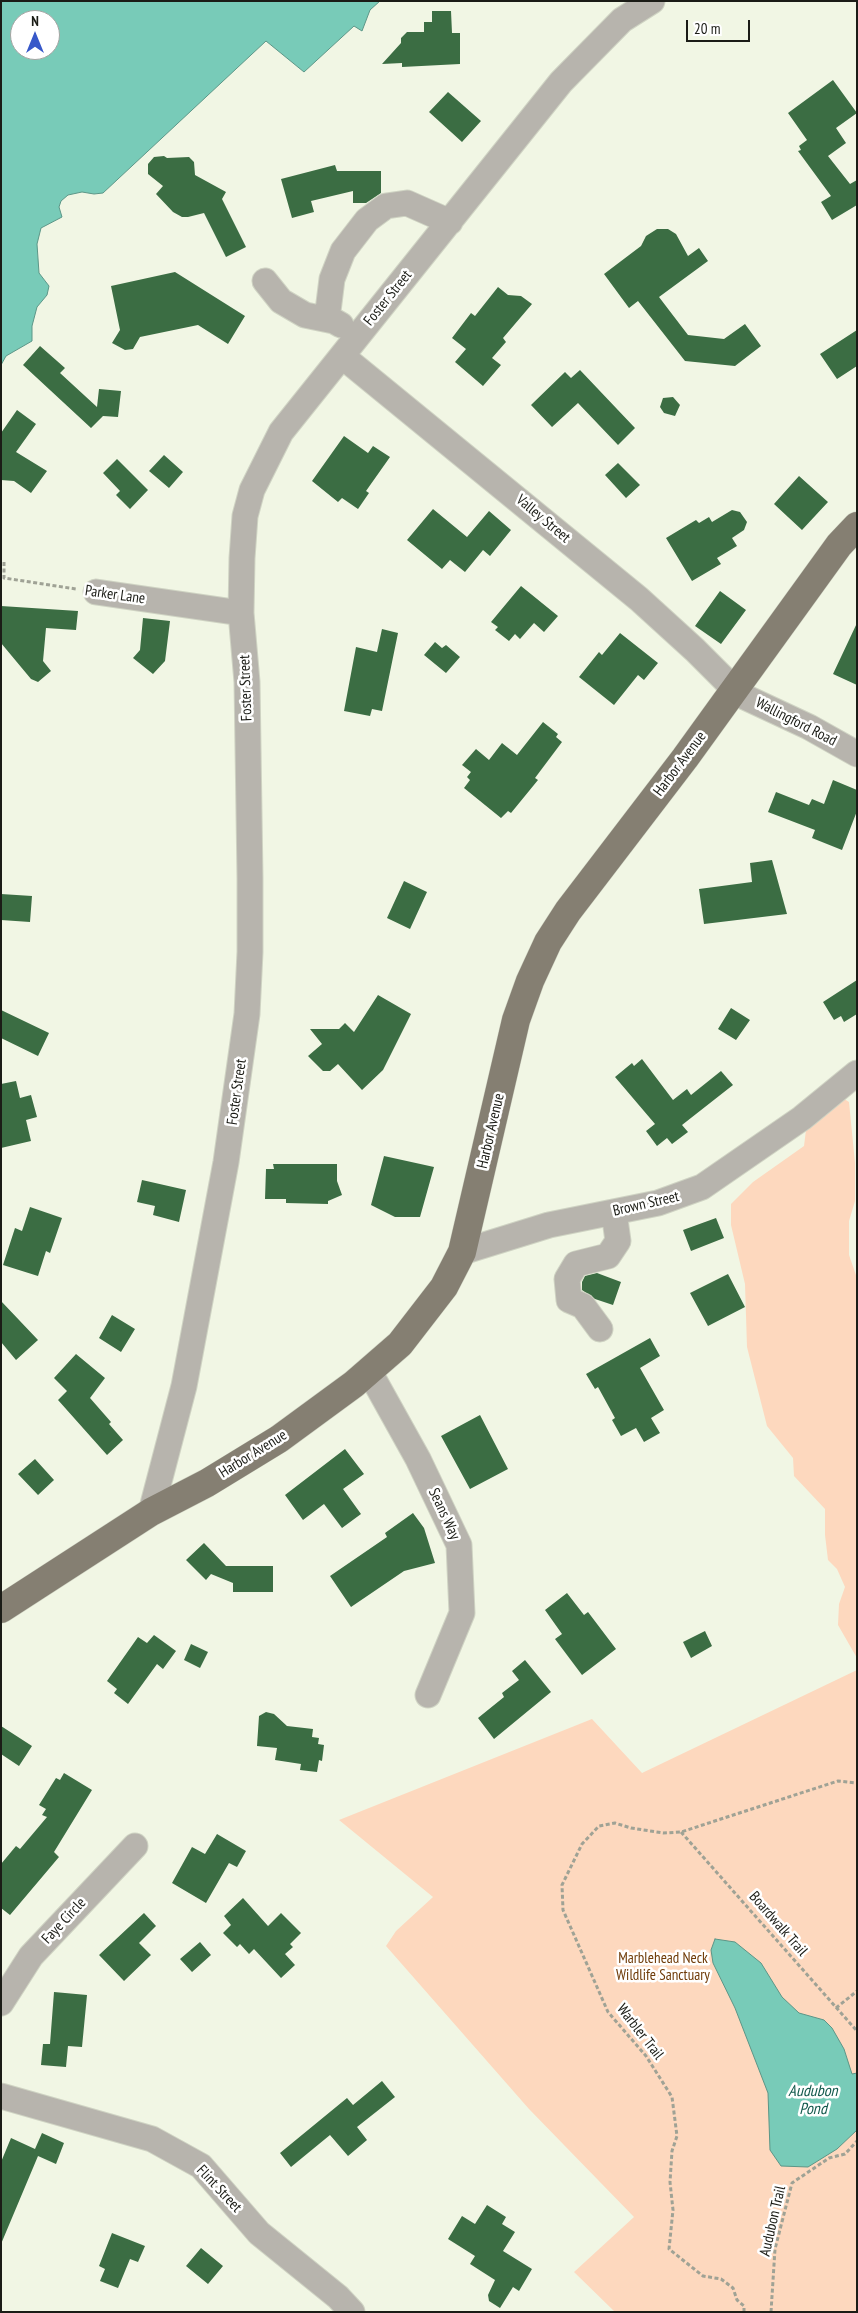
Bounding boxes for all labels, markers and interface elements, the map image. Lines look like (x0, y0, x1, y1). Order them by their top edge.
north arrow (10, 10, 60, 60)
scale bar (688, 10, 752, 42)
text: N (31, 12, 39, 30)
text: 20 m (694, 19, 720, 38)
street label: Foster Street (360, 267, 416, 329)
street label: Valley Street (512, 491, 574, 547)
street label: Parker Lane (84, 582, 146, 608)
street label: Foster Street (236, 655, 256, 721)
street label: Wallingford Road (753, 694, 839, 750)
street label: Harbor Avenue (650, 728, 710, 800)
street label: Foster Street (223, 1058, 251, 1126)
street label: Harbor Avenue (474, 1092, 508, 1170)
street label: Brown Street (611, 1188, 681, 1220)
street label: Harbor Avenue (216, 1426, 290, 1482)
street label: Seans Way (424, 1485, 464, 1543)
street label: Boardwalk Trail (745, 1888, 811, 1960)
street label: Faye Circle (38, 1894, 90, 1948)
park label: Marblehead Neck Wildlife Sanctuary (616, 1950, 710, 1985)
street label: Warbler Trail (613, 2001, 667, 2063)
water label: Audubon Pond (788, 2081, 838, 2119)
street label: Flint Street (193, 2162, 245, 2216)
street label: Audubon Trail (756, 2184, 790, 2258)

